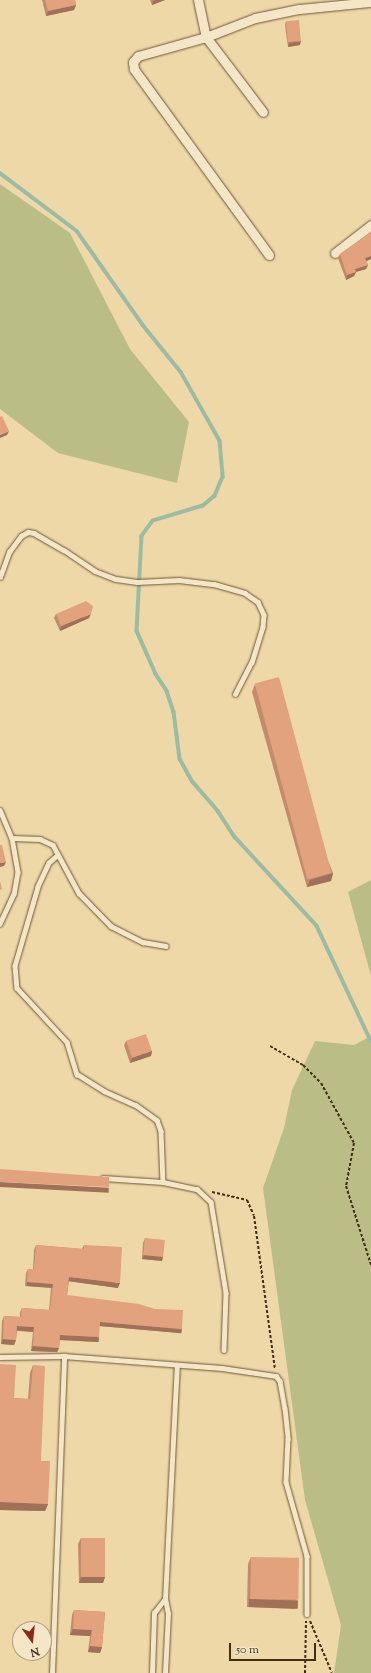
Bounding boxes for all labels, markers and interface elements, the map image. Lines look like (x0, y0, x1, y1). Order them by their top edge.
north arrow (12, 1621, 52, 1661)
scale bar (231, 1635, 318, 1661)
text: 50 m (236, 1641, 259, 1659)
text: N (29, 1643, 41, 1660)

